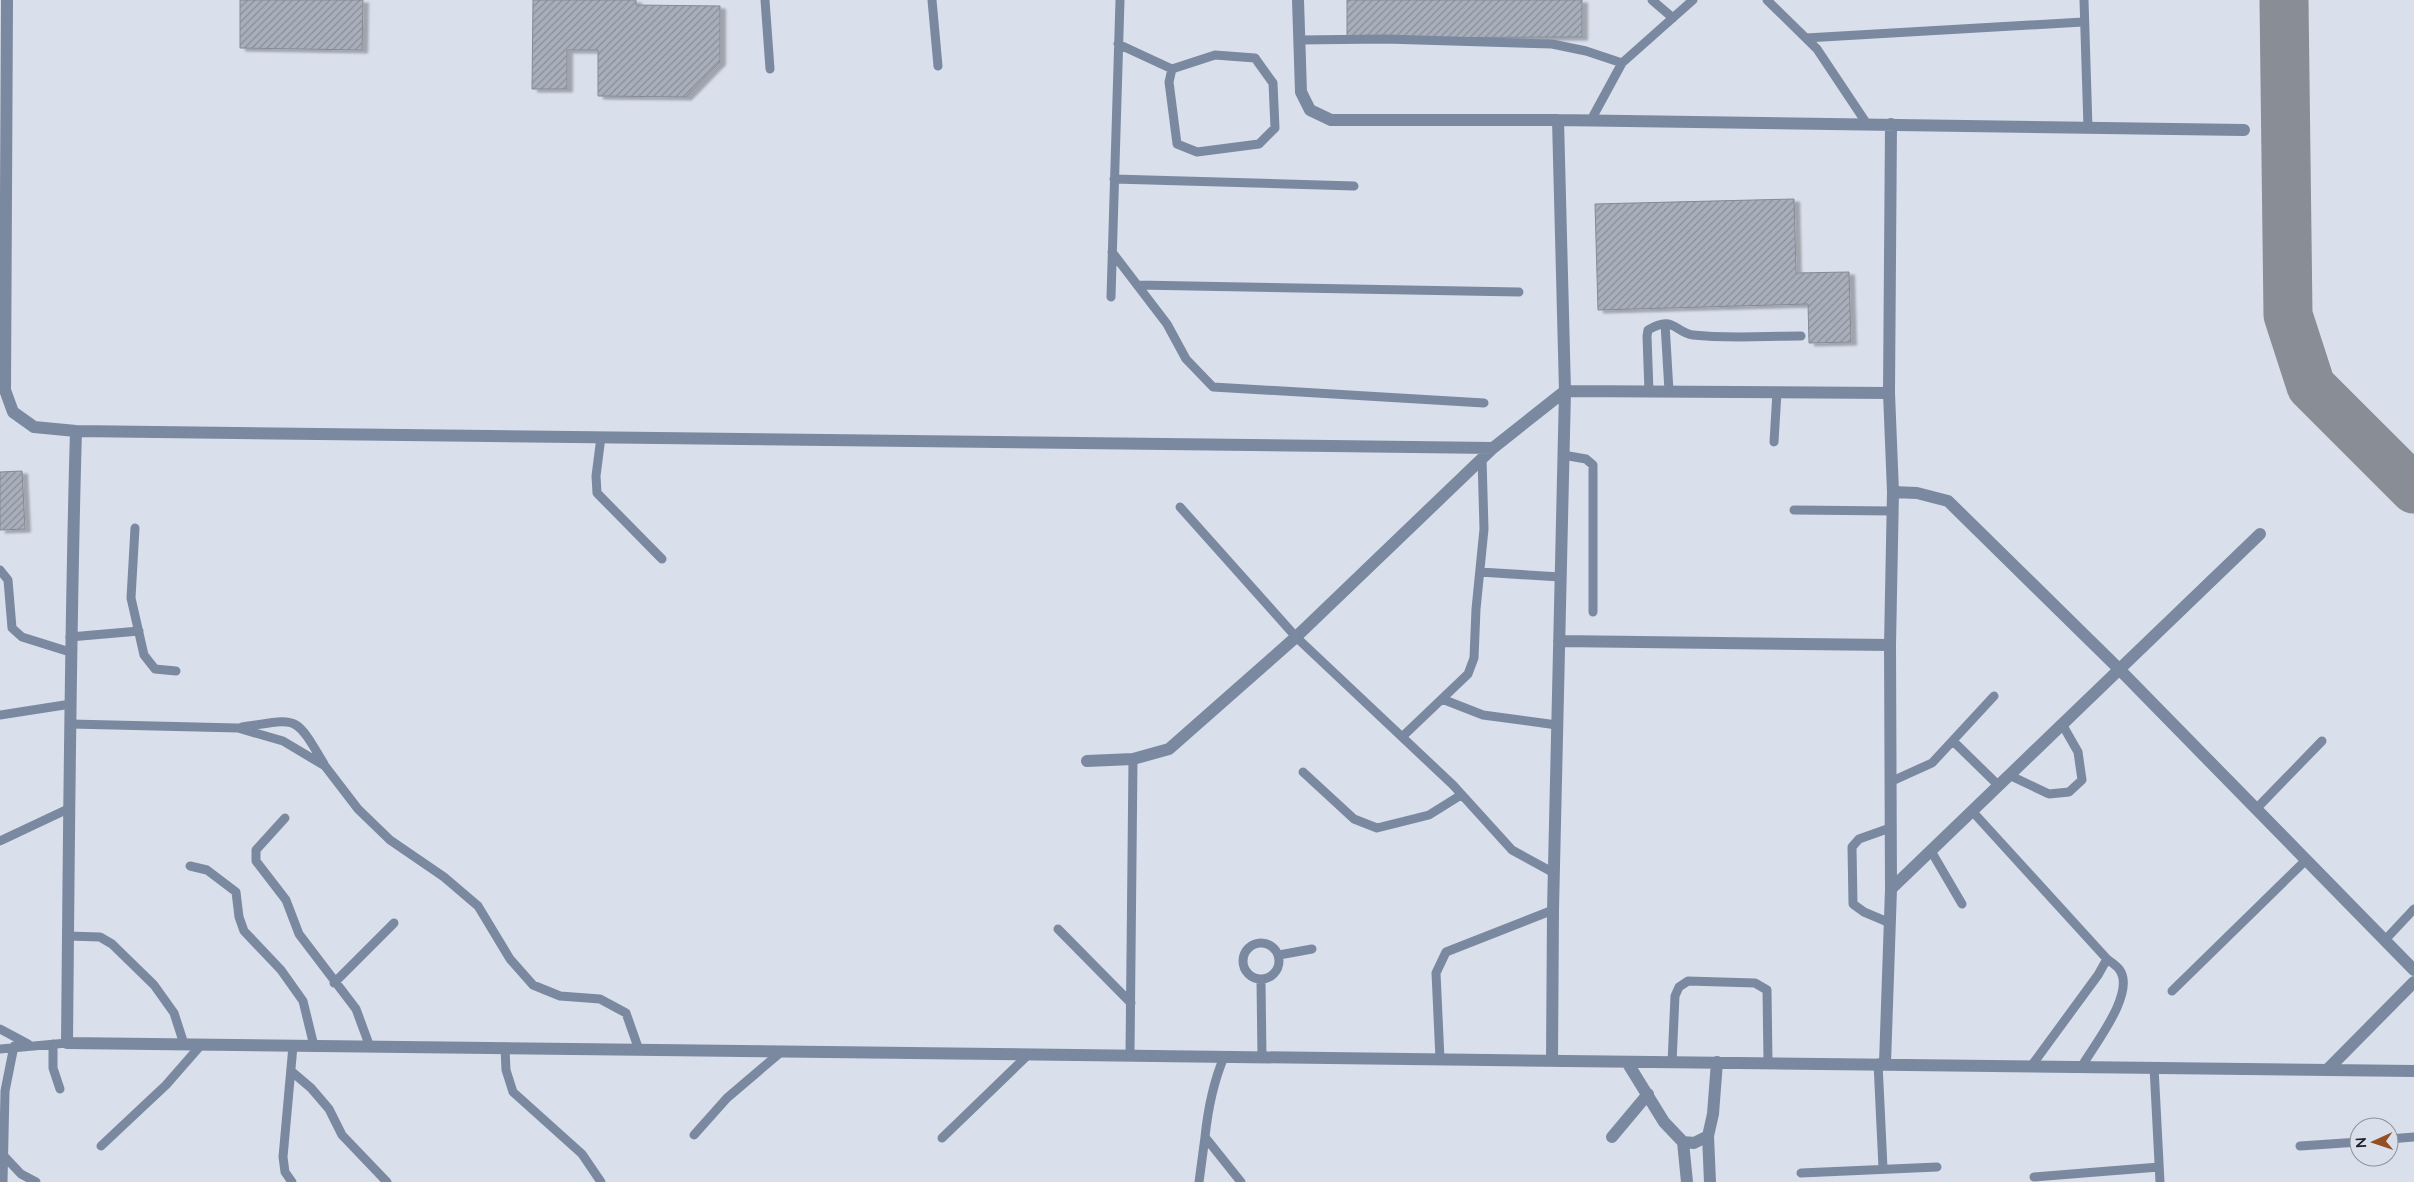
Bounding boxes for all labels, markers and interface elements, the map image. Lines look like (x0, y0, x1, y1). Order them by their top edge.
north arrow (2349, 1117, 2399, 1167)
text: N (2352, 1137, 2369, 1149)

